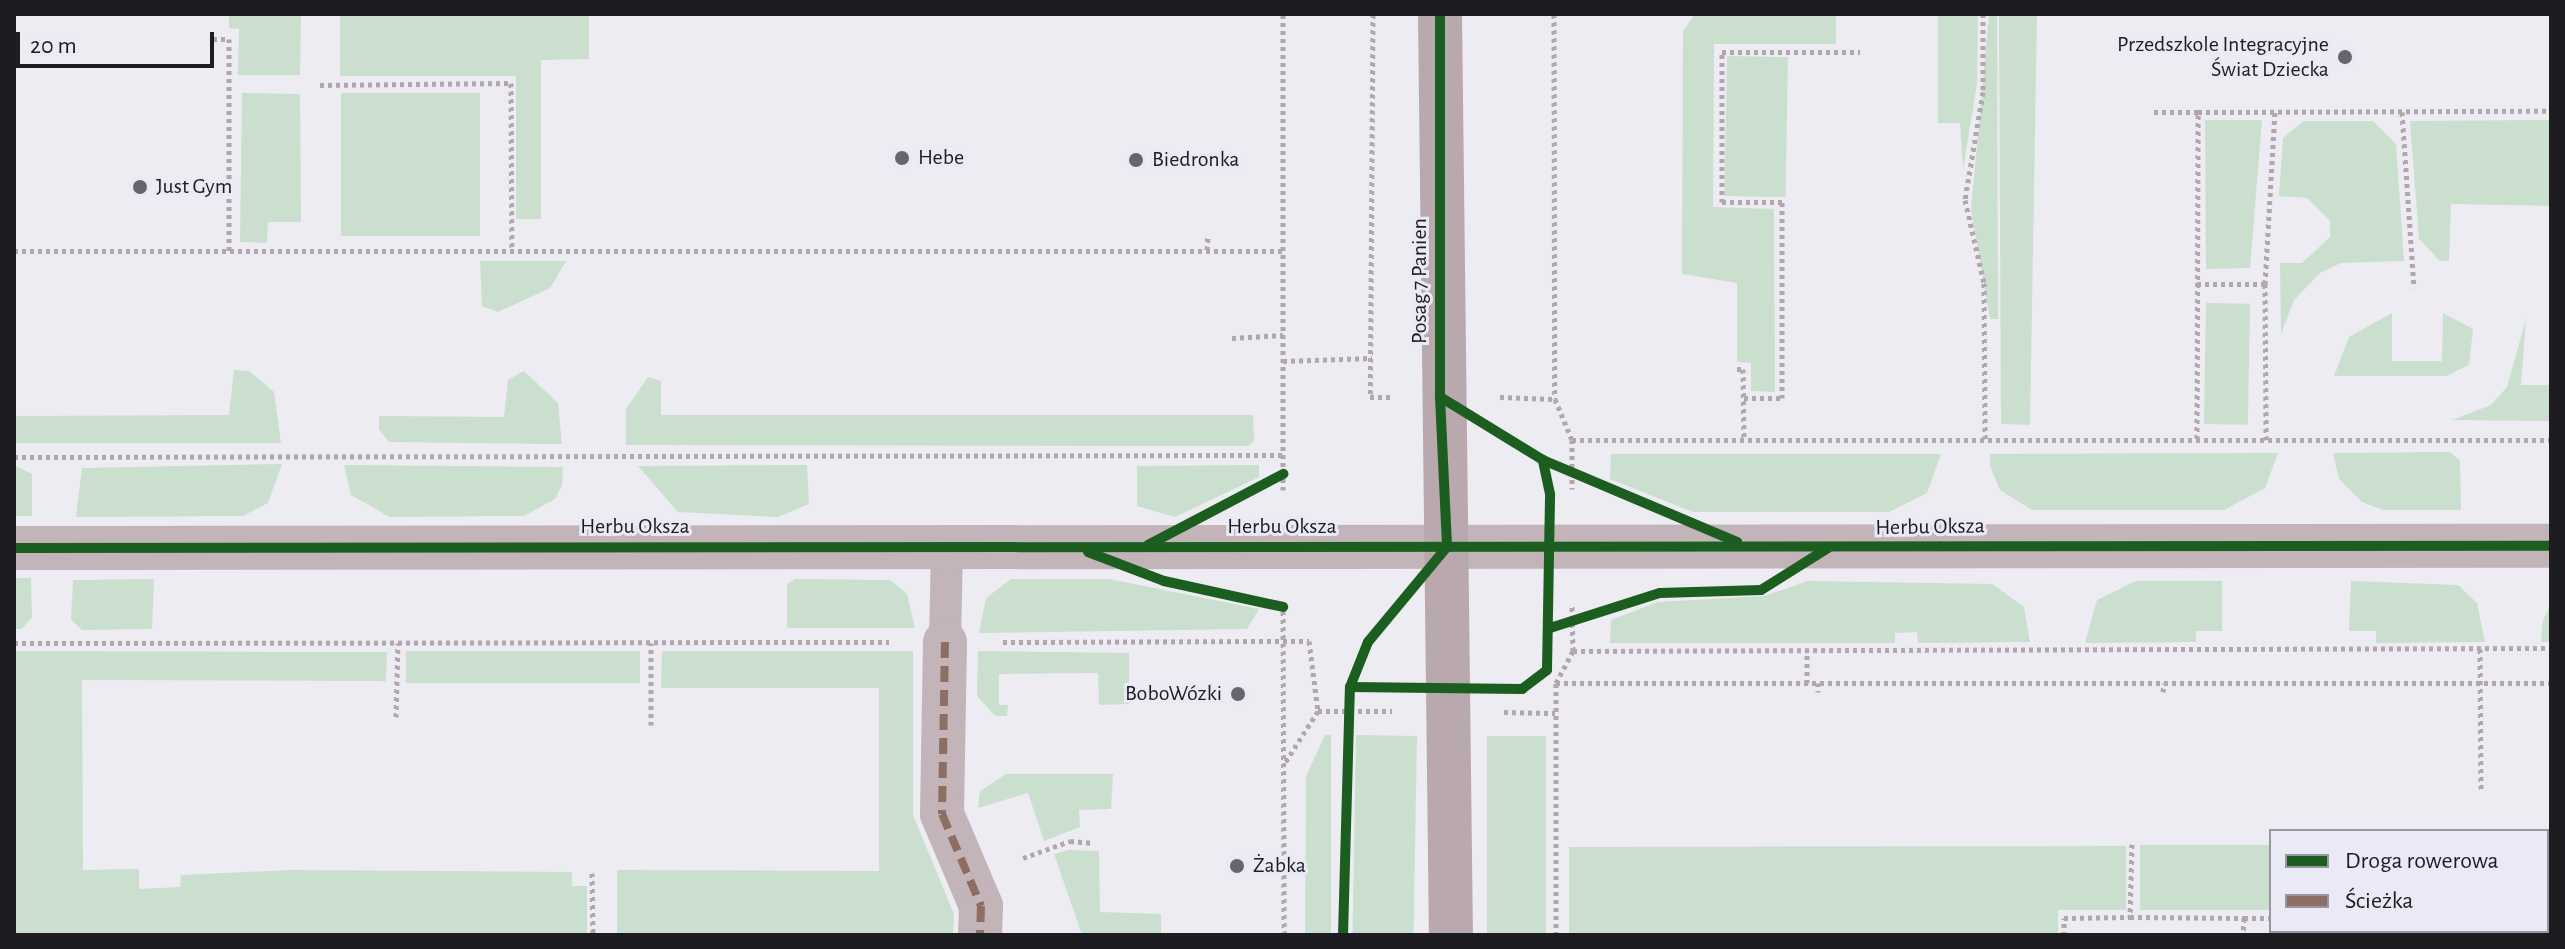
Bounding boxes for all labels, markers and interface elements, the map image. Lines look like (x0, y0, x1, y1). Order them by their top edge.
scale bar (20, 16, 218, 66)
place label: Przedszkole Integracyjne Świat Dziecka (2117, 31, 2329, 82)
text: 20 m (30, 34, 77, 58)
marker: Przedszkole Integracyjne Świat Dziecka (2336, 48, 2354, 66)
place label: Hebe (918, 145, 964, 171)
place label: Biedronka (1152, 147, 1239, 173)
marker: Hebe (893, 149, 911, 167)
marker: Biedronka (1127, 151, 1145, 169)
place label: Just Gym (156, 174, 232, 200)
marker: Just Gym (131, 178, 149, 196)
street label: Posag 7 Panien (1407, 218, 1433, 344)
street label: Herbu Oksza (1875, 513, 1985, 541)
street label: Herbu Oksza (580, 514, 690, 540)
street label: Herbu Oksza (1227, 514, 1337, 540)
place label: BoboWózki (1125, 681, 1222, 707)
marker: BoboWózki (1229, 685, 1247, 703)
legend (2269, 829, 2549, 933)
text: Droga rowerowa (2345, 849, 2499, 873)
place label: Żabka (1253, 853, 1306, 879)
marker: Żabka (1228, 857, 1246, 875)
text: Ścieżka (2345, 889, 2413, 913)

